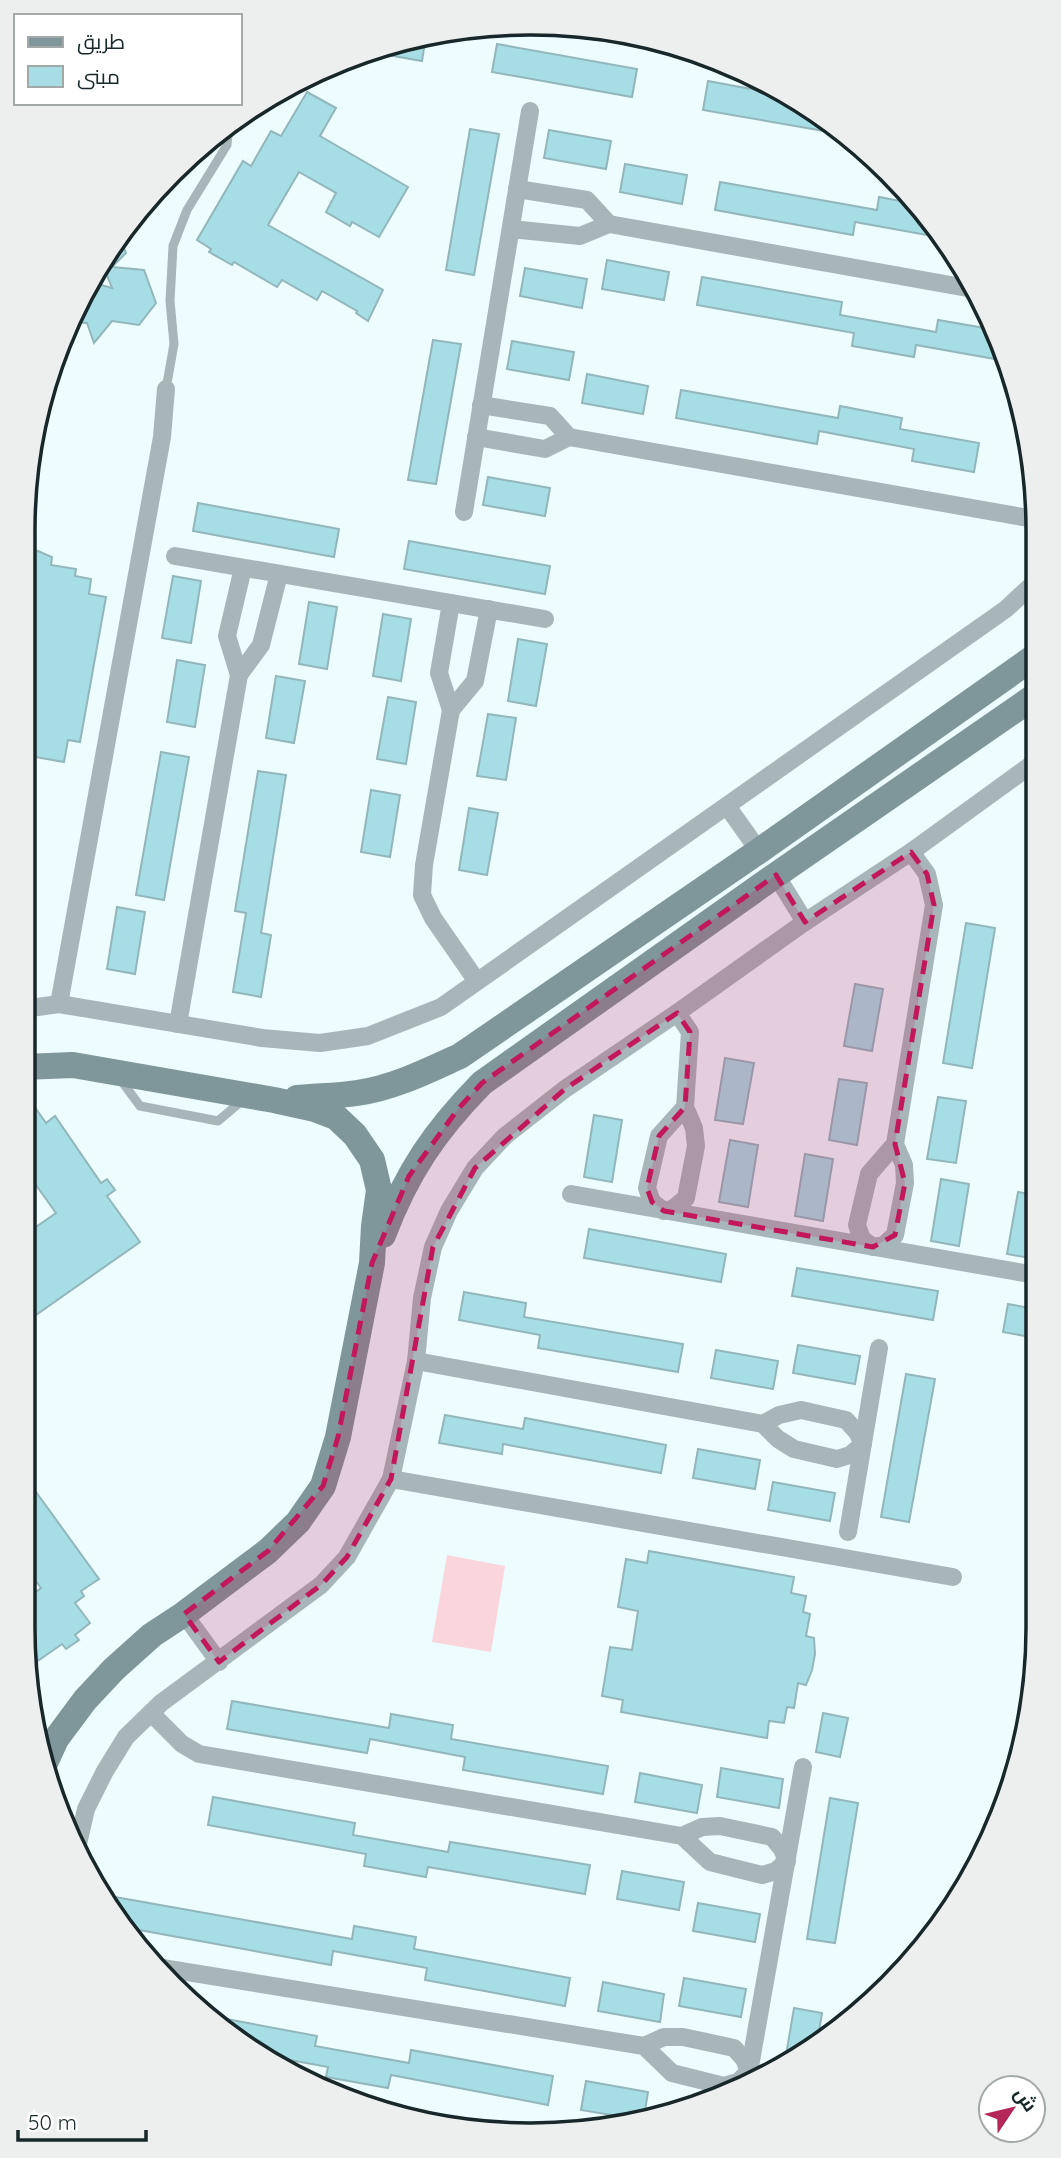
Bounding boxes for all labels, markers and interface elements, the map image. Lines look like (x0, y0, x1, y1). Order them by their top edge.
legend (14, 14, 242, 105)
text: طريق (77, 28, 125, 55)
text: مبنى (77, 63, 120, 90)
north arrow (977, 2074, 1047, 2144)
text: ش (1009, 2082, 1043, 2116)
scale bar (18, 2098, 145, 2142)
text: 50 m (28, 2109, 77, 2135)

